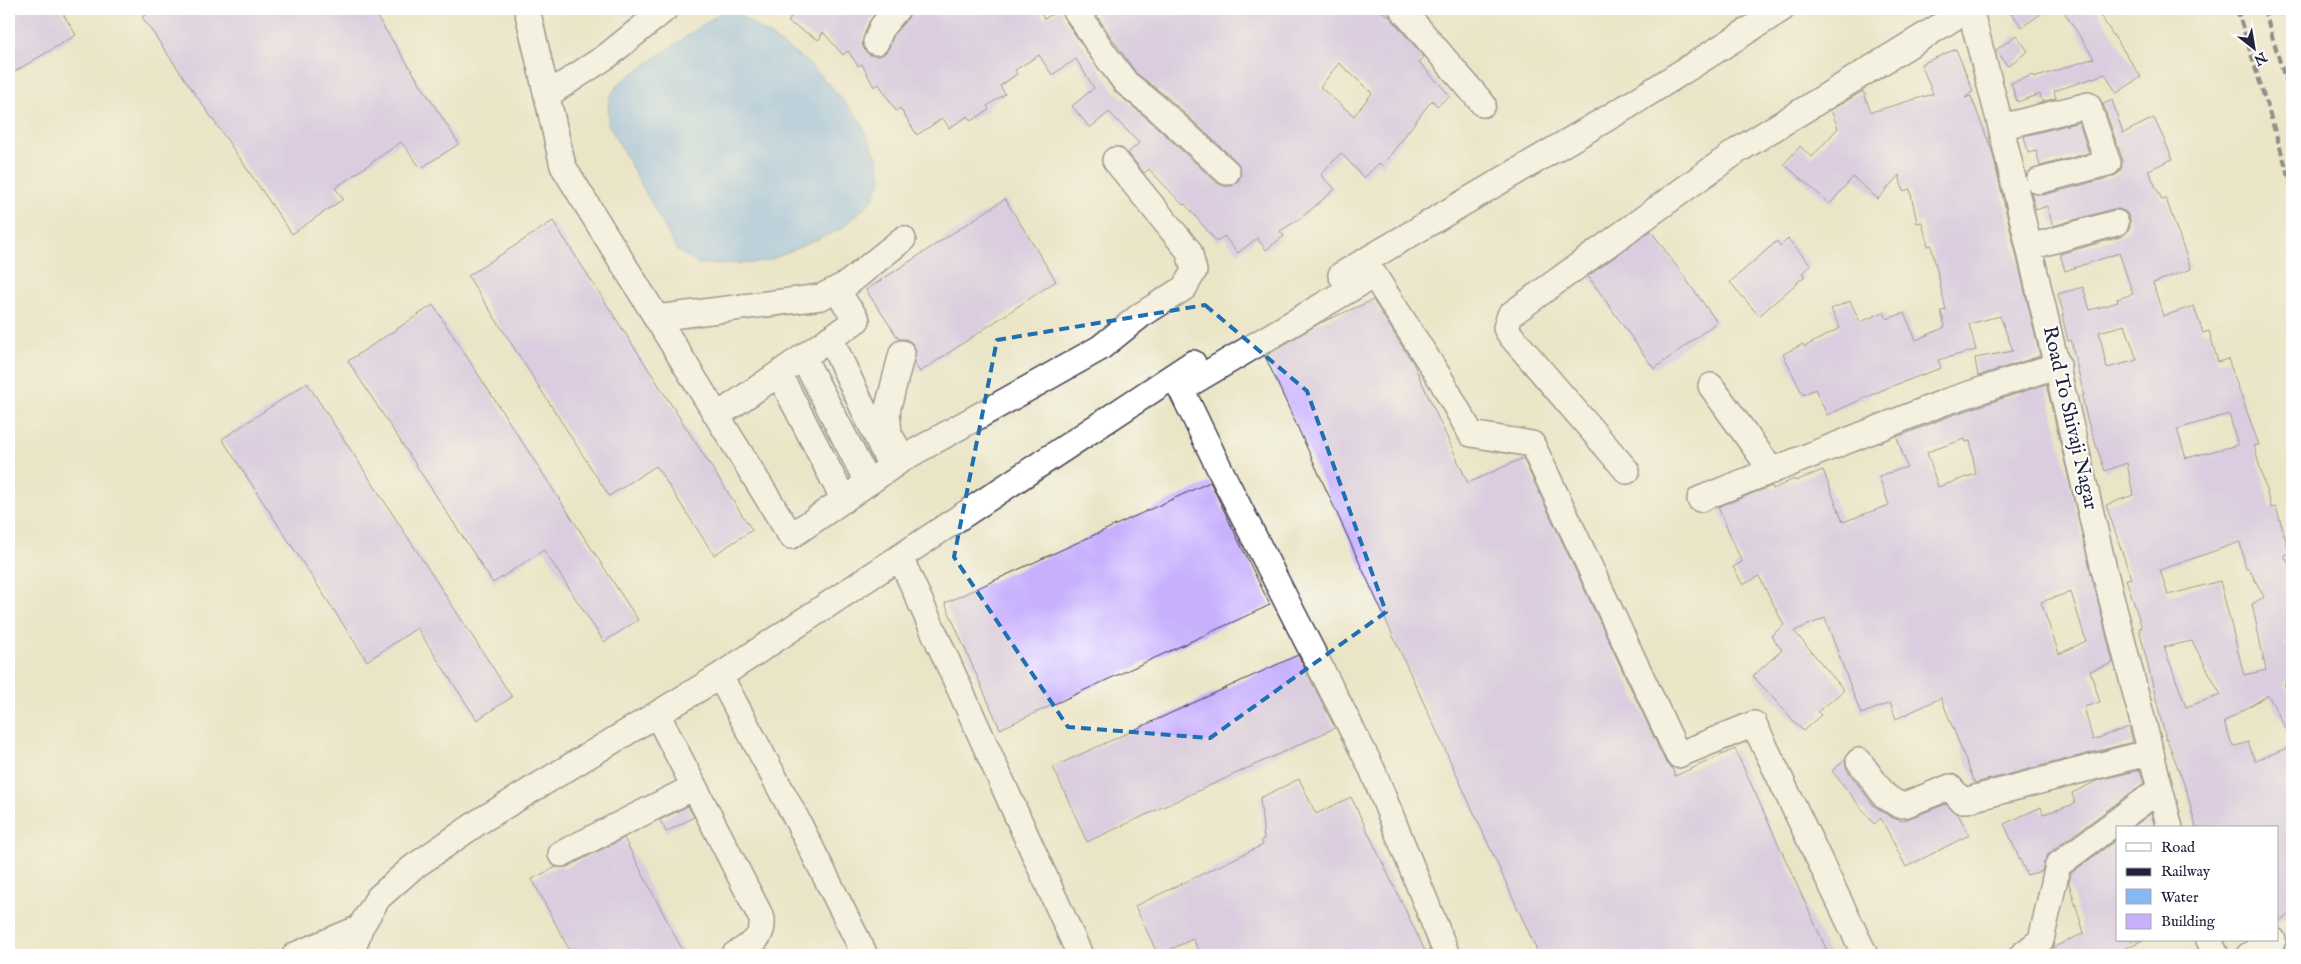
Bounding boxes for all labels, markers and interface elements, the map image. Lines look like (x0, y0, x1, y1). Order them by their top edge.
north arrow (2228, 22, 2278, 72)
text: N (2250, 47, 2271, 69)
street label: Road To Shivaji Nagar (2037, 324, 2103, 513)
legend (2116, 826, 2278, 942)
text: Road (2161, 838, 2196, 857)
text: Railway (2161, 862, 2211, 881)
text: Water (2161, 888, 2199, 907)
text: Building (2161, 912, 2216, 931)

